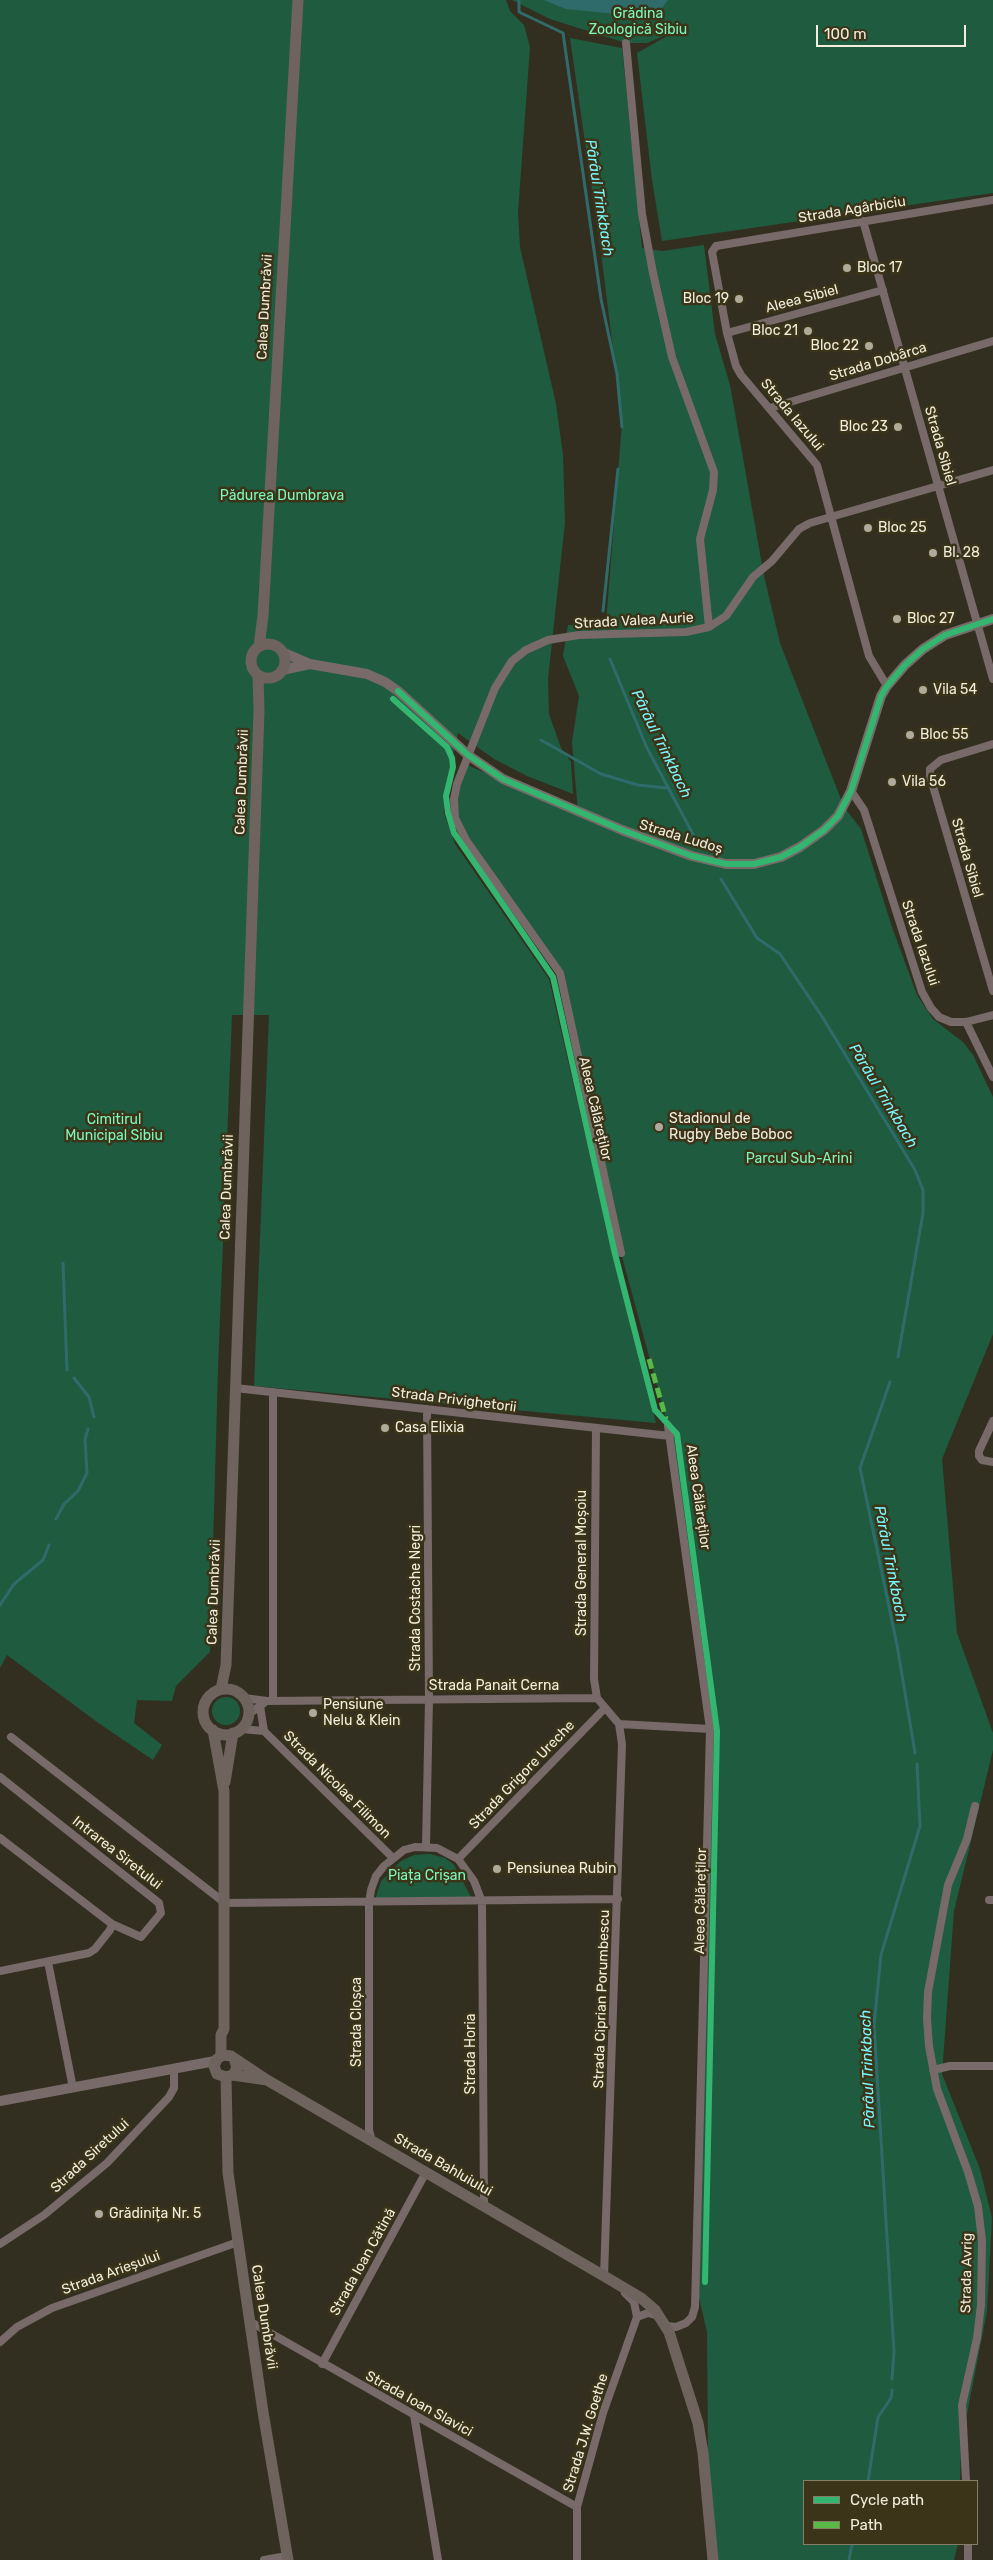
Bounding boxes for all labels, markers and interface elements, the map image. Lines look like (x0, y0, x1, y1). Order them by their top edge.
park label: Grădina Zoologică Sibiu (589, 6, 687, 38)
scale bar (818, 15, 968, 47)
text: 100 m (824, 25, 866, 43)
water label: Pârâul Trinkbach (581, 138, 617, 258)
street label: Strada Agârbiciu (797, 193, 907, 227)
street label: Calea Dumbrăvii (254, 254, 276, 360)
place label: Bloc 17 (857, 260, 902, 276)
marker: Bloc 17 (841, 262, 853, 274)
street label: Aleea Sibiel (764, 281, 840, 317)
place label: Bloc 19 (683, 291, 729, 307)
marker: Bloc 19 (733, 293, 745, 305)
place label: Bloc 21 (752, 323, 798, 339)
marker: Bloc 21 (802, 325, 814, 337)
place label: Bloc 22 (811, 338, 859, 354)
street label: Strada Dobârca (827, 339, 929, 385)
marker: Bloc 22 (863, 340, 875, 352)
street label: Strada Iazului (757, 376, 827, 454)
street label: Strada Sibiel (921, 404, 959, 488)
place label: Bloc 23 (839, 419, 888, 435)
marker: Bloc 23 (892, 421, 904, 433)
park label: Pădurea Dumbrava (220, 488, 344, 504)
place label: Bloc 25 (878, 520, 926, 536)
marker: Bloc 25 (862, 522, 874, 534)
place label: Bl. 28 (943, 545, 980, 561)
marker: Bl. 28 (927, 547, 939, 559)
street label: Strada Valea Aurie (574, 609, 694, 633)
place label: Bloc 27 (907, 611, 954, 627)
marker: Bloc 27 (891, 613, 903, 625)
place label: Vila 54 (933, 682, 977, 698)
marker: Vila 54 (917, 684, 929, 696)
water label: Pârâul Trinkbach (627, 687, 695, 801)
place label: Bloc 55 (920, 727, 969, 743)
street label: Calea Dumbrăvii (232, 729, 252, 835)
marker: Bloc 55 (904, 729, 916, 741)
place label: Vila 56 (902, 774, 946, 790)
marker: Vila 56 (886, 776, 898, 788)
street label: Strada Ludoș (637, 816, 725, 858)
street label: Strada Sibiel (948, 816, 986, 900)
street label: Strada Iazului (898, 898, 942, 988)
water label: Pârâul Trinkbach (845, 1041, 921, 1151)
street label: Aleea Călăreților (575, 1055, 615, 1163)
place label: Stadionul de Rugby Bebe Boboc (669, 1111, 792, 1144)
park label: Cimitirul Municipal Sibiu (65, 1112, 163, 1144)
marker: Stadionul de Rugby Bebe Boboc (653, 1121, 665, 1133)
street label: Calea Dumbrăvii (217, 1134, 237, 1240)
park label: Parcul Sub-Arini (746, 1151, 852, 1167)
street label: Strada Privighetorii (391, 1384, 517, 1416)
place label: Casa Elixia (395, 1420, 464, 1436)
marker: Casa Elixia (379, 1422, 391, 1434)
street label: Aleea Călăreților (682, 1443, 714, 1551)
street label: Strada General Moșoiu (574, 1490, 590, 1636)
water label: Pârâul Trinkbach (870, 1504, 910, 1624)
street label: Strada Costache Negri (408, 1525, 424, 1671)
street label: Calea Dumbrăvii (204, 1539, 224, 1645)
street label: Strada Panait Cerna (429, 1678, 559, 1694)
place label: Pensiune Nelu & Klein (323, 1697, 401, 1730)
marker: Pensiune Nelu & Klein (307, 1707, 319, 1719)
street label: Strada Grigore Ureche (466, 1717, 578, 1833)
street label: Strada Nicolae Filimon (280, 1728, 394, 1842)
street label: Intrarea Siretului (69, 1813, 165, 1893)
street label: Aleea Călăreților (692, 1848, 710, 1954)
place label: Pensiunea Rubin (507, 1861, 616, 1877)
marker: Pensiunea Rubin (491, 1863, 503, 1875)
park label: Piața Crișan (388, 1868, 466, 1884)
street label: Strada Ciprian Porumbescu (590, 1909, 614, 2089)
street label: Strada Cloșca (349, 1977, 365, 2067)
water label: Pârâul Trinkbach (857, 2010, 879, 2128)
street label: Strada Horia (463, 2013, 479, 2095)
street label: Strada Siretului (47, 2115, 133, 2197)
street label: Strada Bahluiului (391, 2130, 495, 2200)
street label: Strada Ioan Cătină (327, 2205, 399, 2319)
place label: Grădinița Nr. 5 (109, 2206, 201, 2222)
marker: Grădinița Nr. 5 (93, 2208, 105, 2220)
street label: Strada Avrig (958, 2233, 976, 2313)
street label: Strada Arieșului (60, 2247, 162, 2299)
street label: Calea Dumbrăvii (247, 2264, 281, 2370)
street label: Strada Ioan Slavici (362, 2368, 476, 2440)
street label: Strada J.W. Goethe (560, 2372, 612, 2494)
legend (803, 2480, 978, 2545)
text: Cycle path (850, 2491, 924, 2509)
text: Path (850, 2516, 883, 2534)

